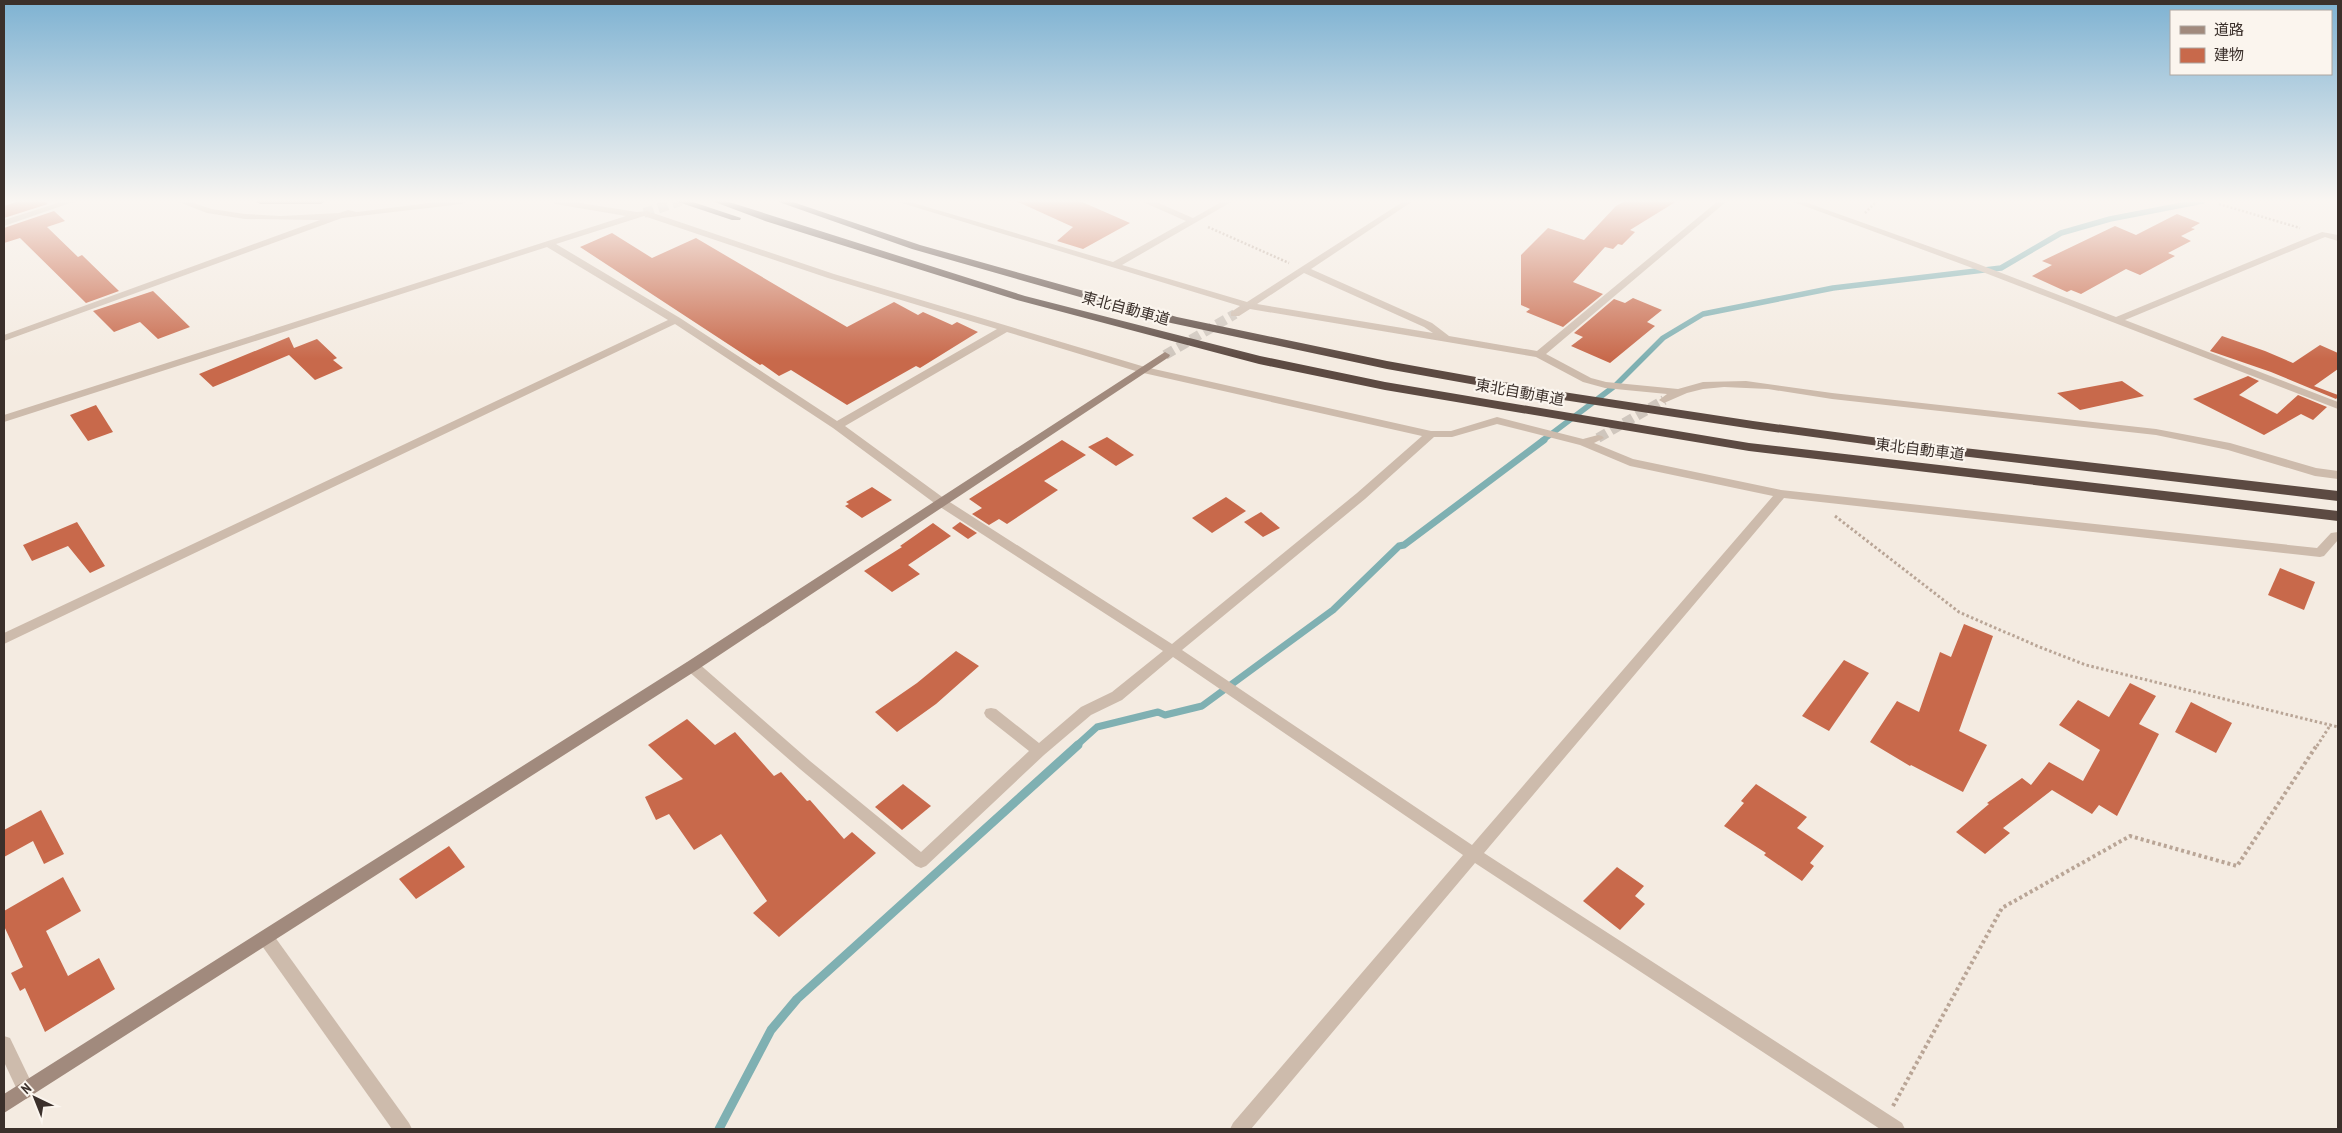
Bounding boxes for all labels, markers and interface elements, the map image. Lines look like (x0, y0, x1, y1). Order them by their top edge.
legend (2170, 10, 2332, 75)
text: 道路 (2214, 20, 2244, 39)
text: 建物 (2214, 45, 2244, 64)
street label: 東北自動車道 (1080, 287, 1172, 329)
street label: 東北自動車道 (1474, 375, 1566, 409)
street label: 東北自動車道 (1874, 434, 1966, 464)
north arrow (10, 1073, 60, 1123)
text: N (17, 1079, 35, 1098)

